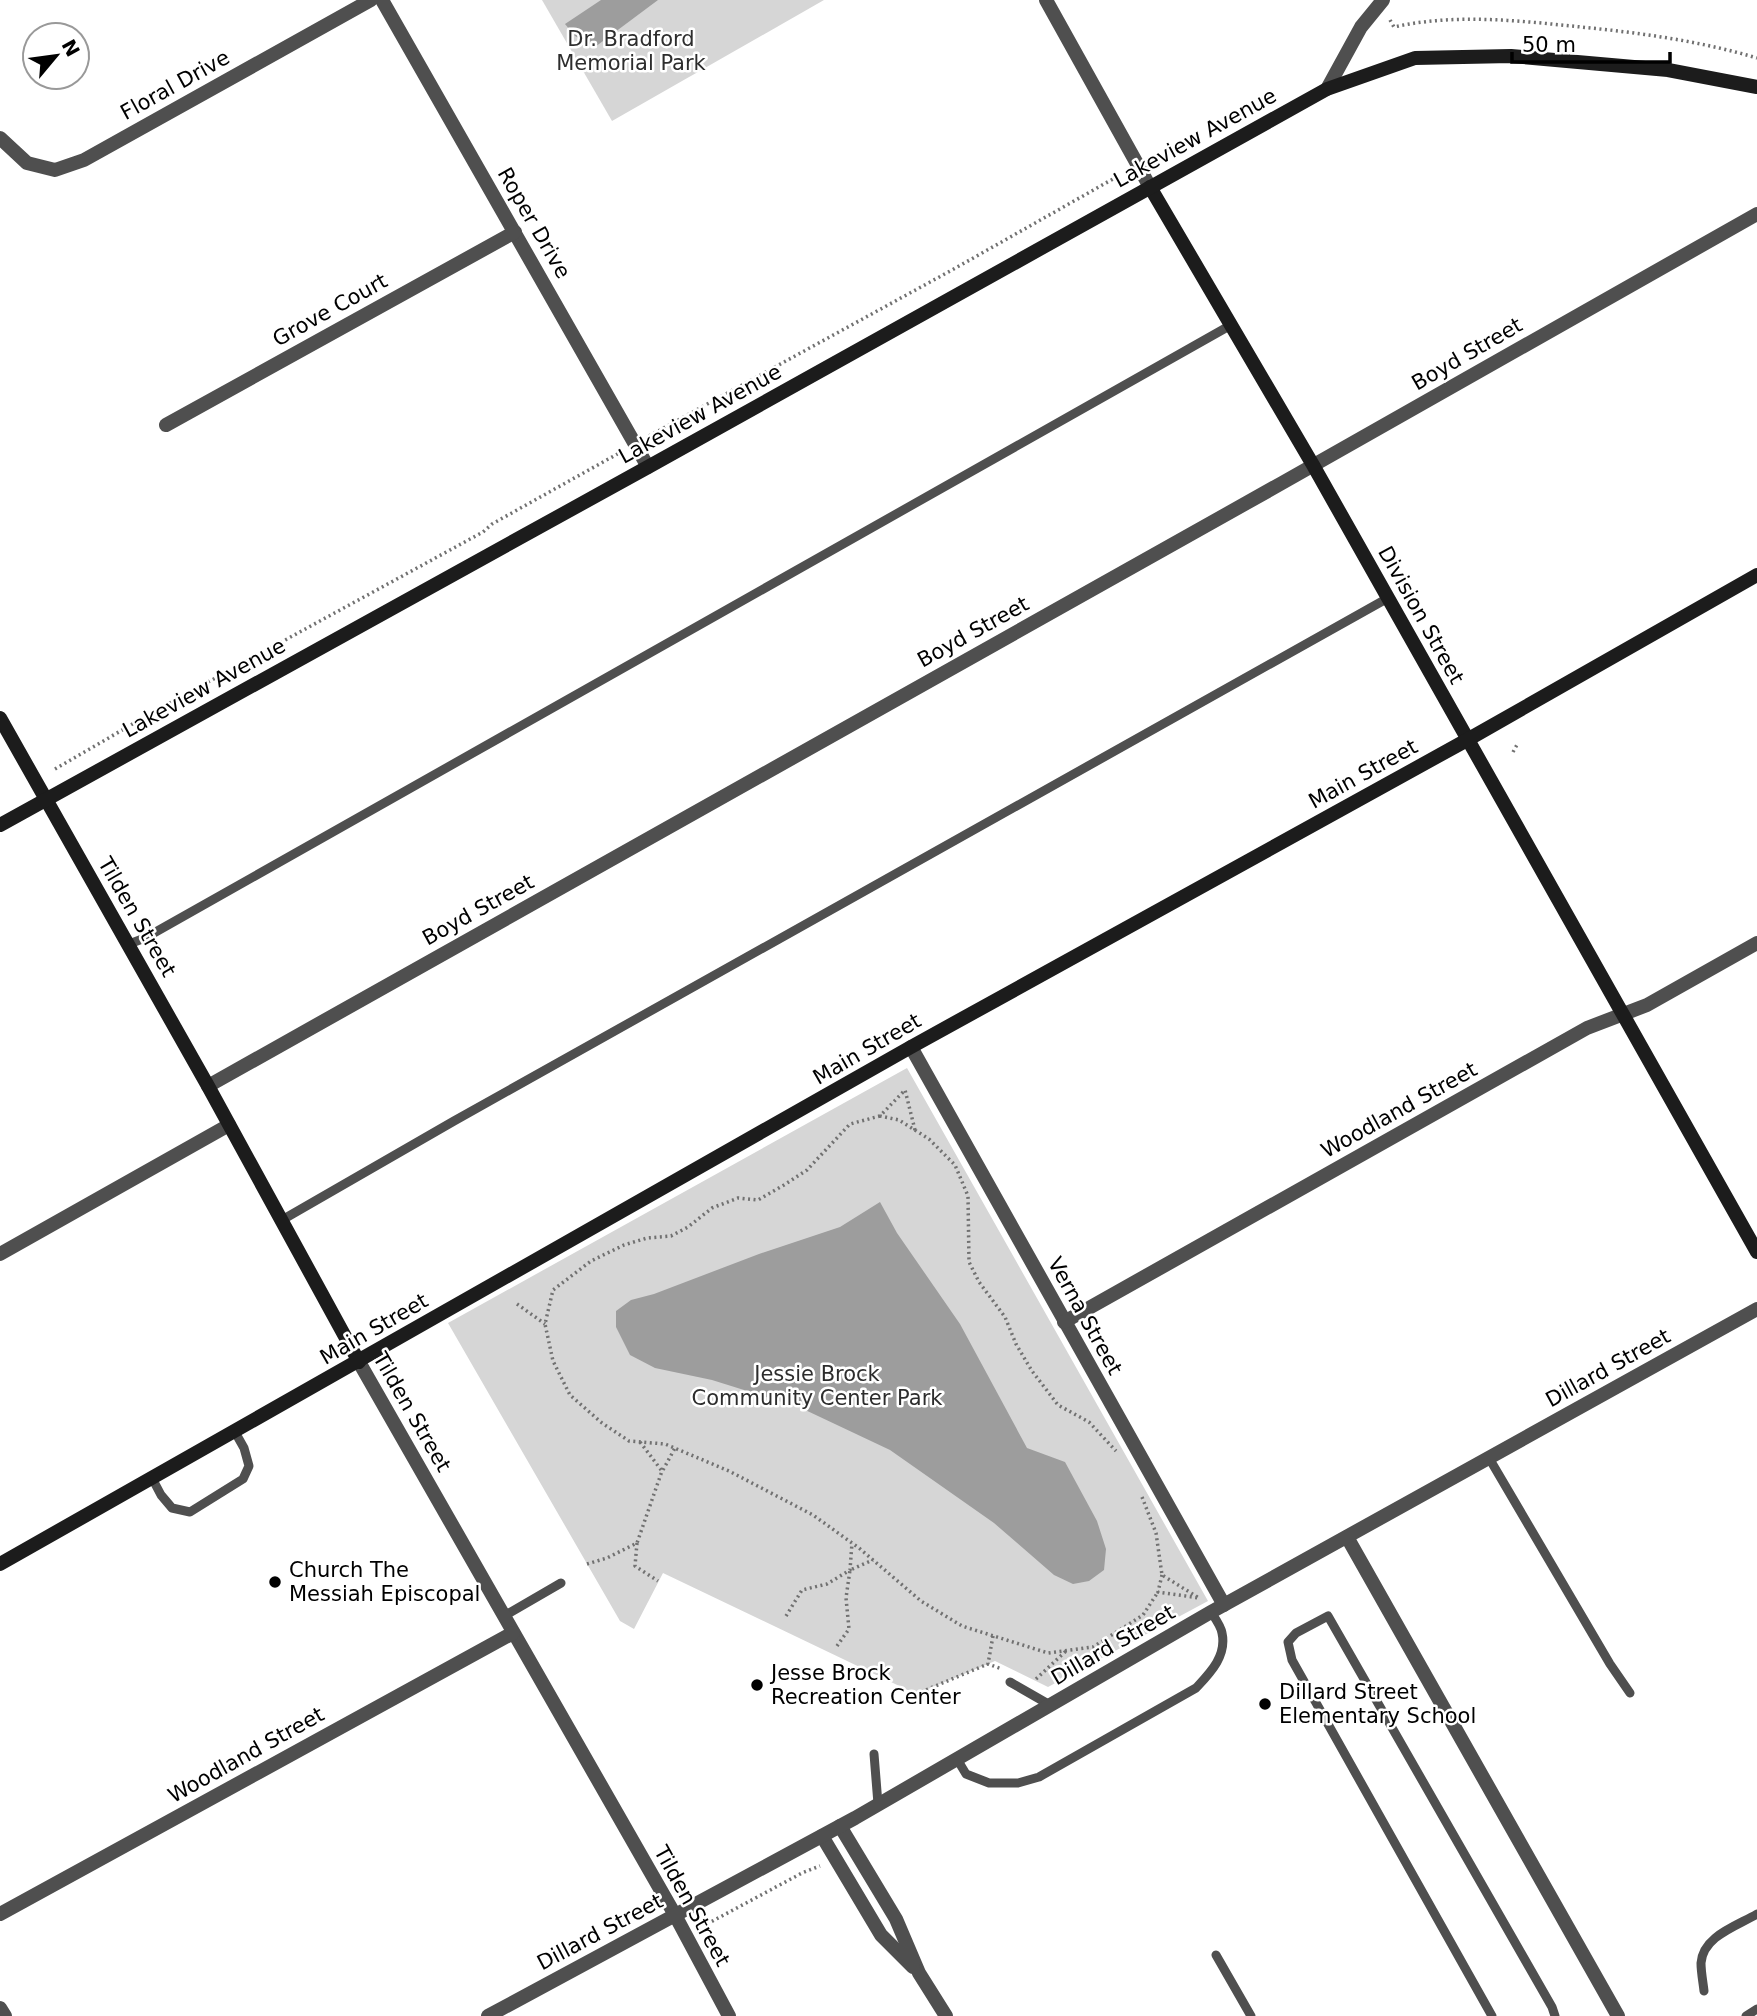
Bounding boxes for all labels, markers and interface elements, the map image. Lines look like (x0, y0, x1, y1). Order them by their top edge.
north arrow (21, 21, 91, 91)
scale bar (1512, 21, 1670, 65)
park label: Dr. Bradford Memorial Park (556, 27, 707, 75)
text: 50 m (1522, 33, 1576, 57)
text: N (57, 35, 84, 60)
street label: Floral Drive (116, 45, 234, 125)
street label: Lakeview Avenue (1110, 83, 1280, 193)
street label: Roper Drive (493, 163, 575, 283)
street label: Grove Court (269, 269, 391, 351)
street label: Boyd Street (1408, 313, 1526, 395)
street label: Lakeview Avenue (615, 359, 785, 469)
street label: Division Street (1373, 542, 1469, 688)
street label: Boyd Street (913, 592, 1033, 672)
street label: Lakeview Avenue (119, 633, 289, 743)
street label: Main Street (1304, 734, 1422, 814)
street label: Tilden Street (93, 852, 181, 981)
street label: Boyd Street (418, 870, 538, 950)
street label: Main Street (809, 1008, 925, 1090)
street label: Woodland Street (1317, 1057, 1481, 1163)
street label: Verna Street (1043, 1253, 1127, 1379)
street label: Main Street (316, 1288, 432, 1370)
street label: Dillard Street (1542, 1324, 1674, 1412)
street label: Tilden Street (368, 1347, 456, 1476)
park label: Jessie Brock Community Center Park (692, 1362, 943, 1410)
place label: Church The Messiah Episcopal (289, 1558, 480, 1606)
marker: Church The Messiah Episcopal (267, 1574, 283, 1590)
street label: Dillard Street (1047, 1600, 1179, 1690)
place label: Jesse Brock Recreation Center (769, 1661, 961, 1709)
marker: Jesse Brock Recreation Center (749, 1677, 765, 1693)
place label: Dillard Street Elementary School (1279, 1680, 1476, 1728)
marker: Dillard Street Elementary School (1257, 1696, 1273, 1712)
street label: Woodland Street (164, 1702, 328, 1808)
street label: Tilden Street (649, 1841, 735, 1970)
street label: Dillard Street (533, 1889, 667, 1975)

